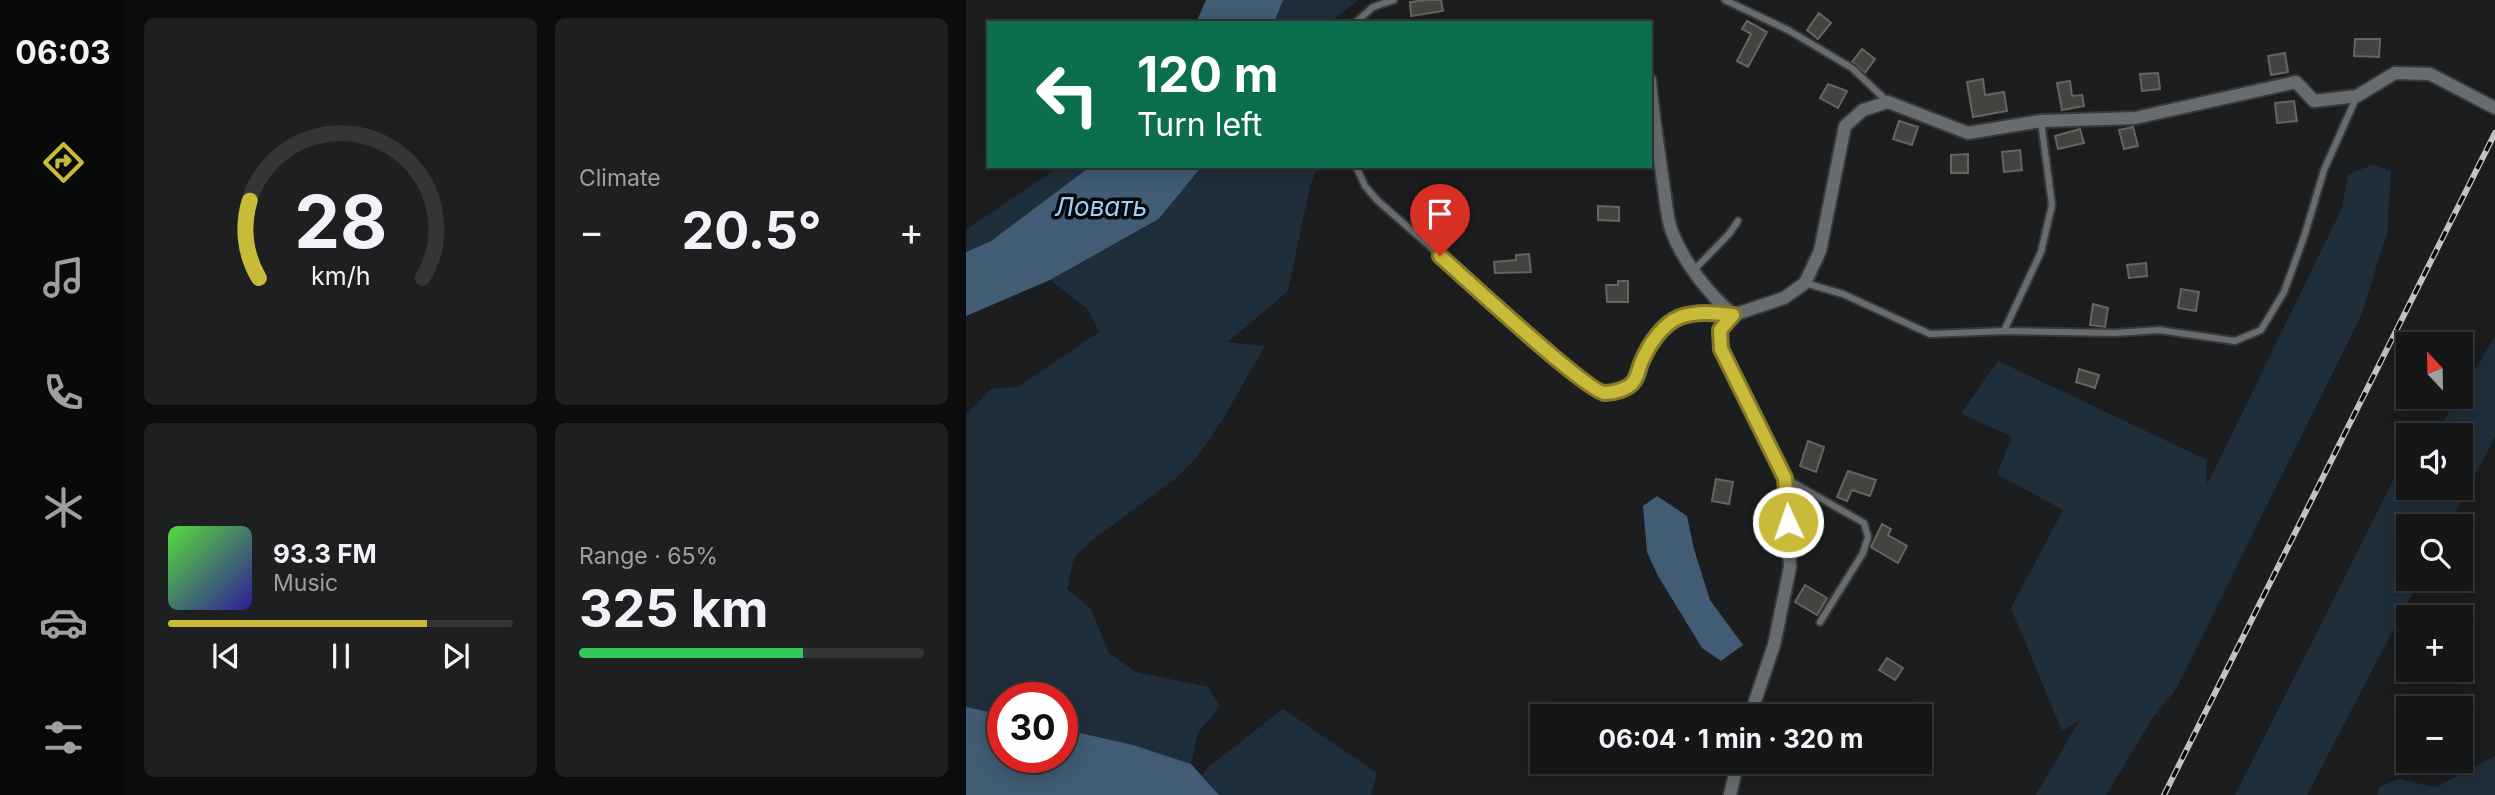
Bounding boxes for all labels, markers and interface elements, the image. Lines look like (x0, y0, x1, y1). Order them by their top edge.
text: 06:03 (15, 33, 111, 72)
text: 120 m (1137, 45, 1278, 104)
icon: left (1022, 49, 1113, 140)
text: Turn left (1137, 105, 1262, 144)
icon: directions (39, 138, 88, 187)
text: Climate (579, 164, 661, 192)
text: 28 (294, 177, 387, 266)
pin (1410, 184, 1470, 256)
water label: Ловать (1055, 191, 1147, 222)
icon: arrive (1421, 195, 1459, 233)
text: 20.5° (681, 199, 822, 262)
text: − (579, 208, 604, 254)
text: + (899, 208, 924, 254)
icon: music (39, 253, 88, 302)
text: km/h (311, 260, 370, 290)
north arrow (2396, 332, 2473, 410)
map controls (2396, 332, 2473, 773)
icon: phone (39, 368, 88, 417)
button: sound (2396, 423, 2473, 500)
icon: climate (39, 483, 88, 532)
position arrow (1751, 485, 1825, 559)
button: search (2396, 514, 2473, 591)
text: 93.3 FM (273, 538, 377, 569)
text: Range · 65% (579, 542, 718, 570)
text: Music (273, 569, 338, 597)
text: 325 km (579, 577, 769, 640)
icon: car (39, 598, 88, 647)
button: + (2396, 605, 2473, 682)
icon: previous (207, 637, 245, 675)
icon: pause (322, 637, 360, 675)
icon: next (437, 637, 475, 675)
speed limit sign: 30 (987, 682, 1078, 773)
button: − (2396, 696, 2473, 773)
icon: filters (39, 713, 88, 762)
text: 06:04 · 1 min · 320 m (1598, 723, 1864, 754)

